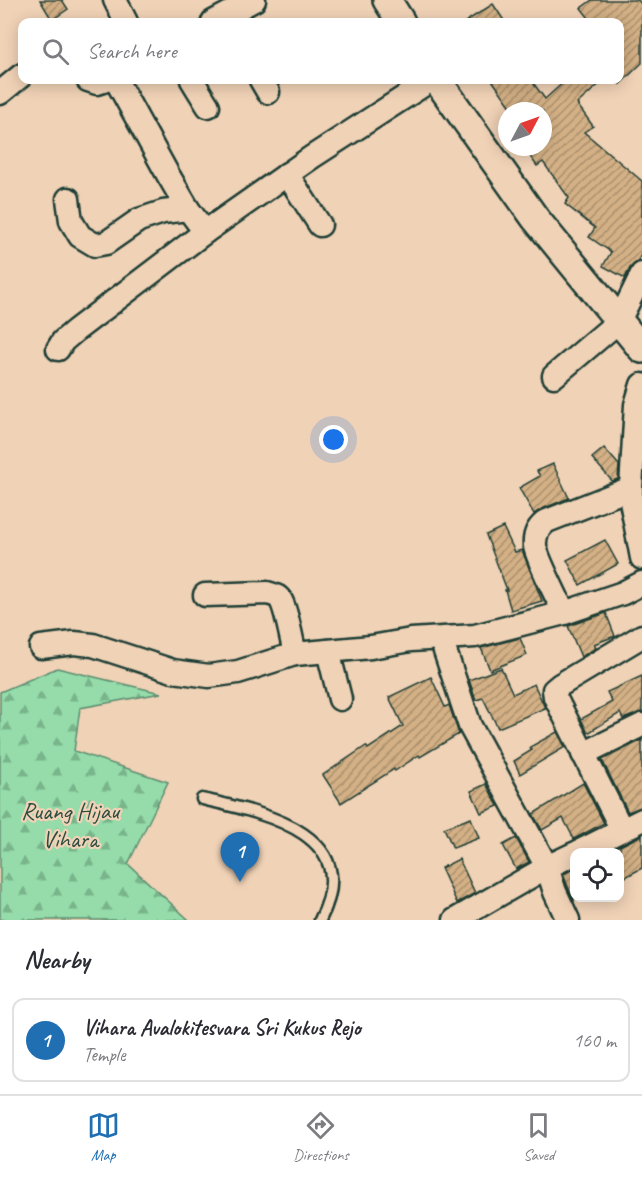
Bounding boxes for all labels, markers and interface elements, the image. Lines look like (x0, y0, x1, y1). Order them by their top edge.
search box (18, 18, 624, 84)
icon: search (39, 35, 72, 68)
text: Search here (87, 37, 177, 65)
north arrow (498, 102, 552, 156)
your location (319, 425, 348, 454)
park label: Ruang Hijau Vihara (21, 796, 121, 854)
pin: 1 (220, 832, 260, 882)
map controls (570, 848, 624, 902)
button: locate (570, 848, 624, 902)
text: Nearby (24, 943, 89, 976)
text: Vihara Avalokitesvara Sri Kukus Rejo (83, 1014, 361, 1042)
text: 1 (41, 1028, 50, 1053)
text: 160 m (573, 1028, 616, 1053)
text: Temple (83, 1042, 126, 1067)
tab: Map (87, 1109, 120, 1165)
tab: Directions (293, 1109, 349, 1165)
tab: Saved (522, 1109, 555, 1165)

